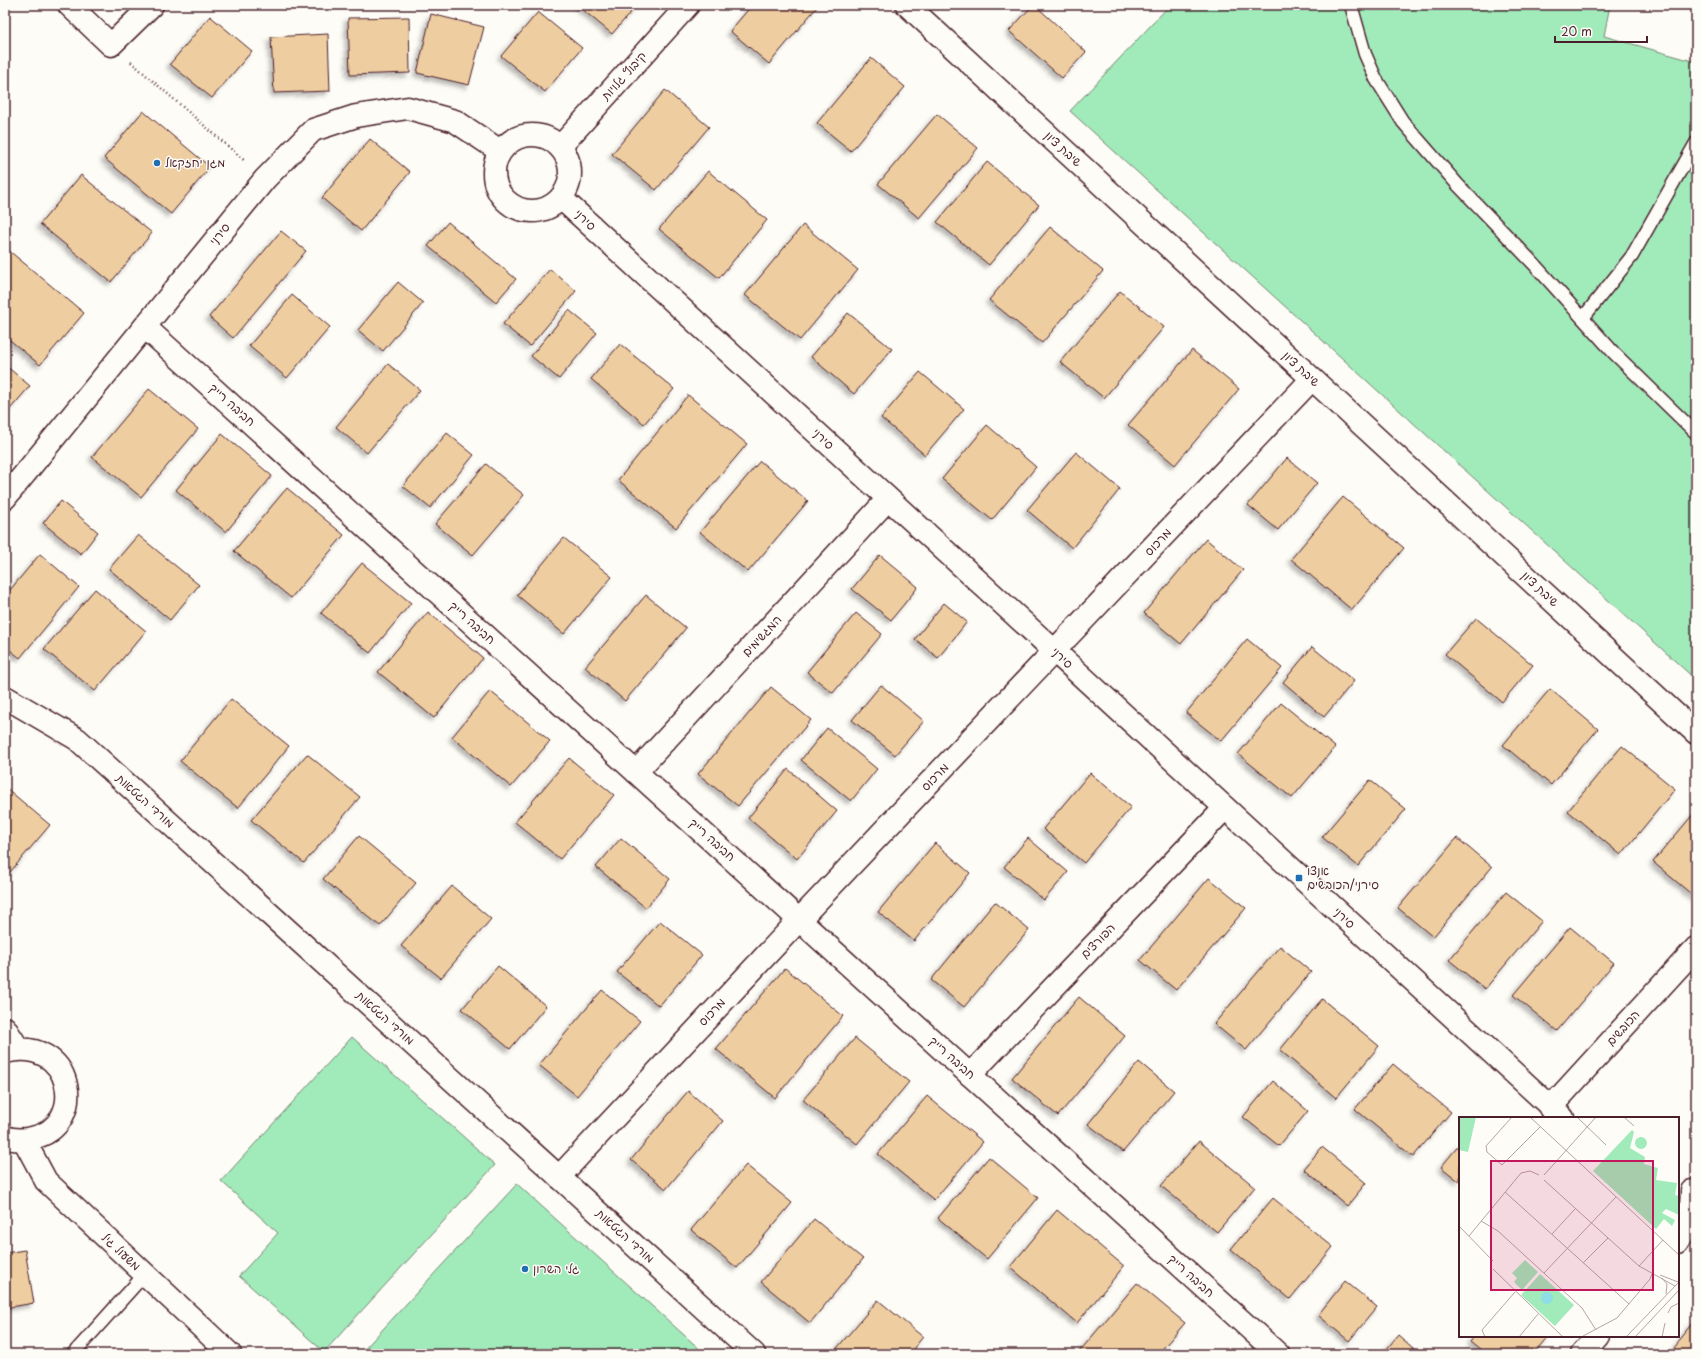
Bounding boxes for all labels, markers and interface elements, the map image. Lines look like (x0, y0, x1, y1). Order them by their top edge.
scale bar (1555, 18, 1647, 44)
text: 20 m (1561, 22, 1592, 40)
street label: קיבוץ גלויות (596, 47, 650, 104)
street label: שיבת ציון (1041, 126, 1087, 171)
place label: מגן יחזקאל (165, 153, 225, 171)
marker: מגן יחזקאל (152, 158, 162, 168)
street label: סירני (571, 204, 601, 234)
street label: סירני (205, 218, 234, 248)
street label: שיבת ציון (1279, 346, 1325, 391)
street label: חביבה רייך (206, 379, 260, 430)
street label: סירני (809, 423, 839, 453)
street label: מרכוס (1139, 523, 1175, 560)
street label: שיבת ציון (1518, 566, 1564, 611)
street label: חביבה רייך (446, 597, 500, 648)
street label: המגשימים (737, 611, 785, 660)
street label: סירני (1048, 642, 1078, 672)
street label: מרכוס (916, 758, 952, 794)
street label: מורדי הגטאות (112, 768, 179, 831)
street label: חביבה רייך (686, 814, 740, 865)
place label: אנצו סירני/הכובשים (1307, 861, 1379, 893)
marker: אנצו סירני/הכובשים (1294, 873, 1304, 883)
street label: סירני (1330, 902, 1360, 932)
street label: הפורצים (1076, 918, 1119, 962)
street label: מורדי הגטאות (352, 985, 419, 1048)
street label: מרכוס (693, 993, 729, 1030)
street label: הכובשים (1601, 1005, 1643, 1049)
street label: חביבה רייך (926, 1032, 980, 1083)
inset map (1459, 1117, 1679, 1337)
street label: מורדי הגטאות (592, 1203, 659, 1266)
street label: משעול גיל (98, 1228, 145, 1274)
street label: חביבה רייך (1165, 1250, 1219, 1301)
place label: גלי השרון (533, 1259, 580, 1277)
marker: גלי השרון (520, 1264, 530, 1274)

